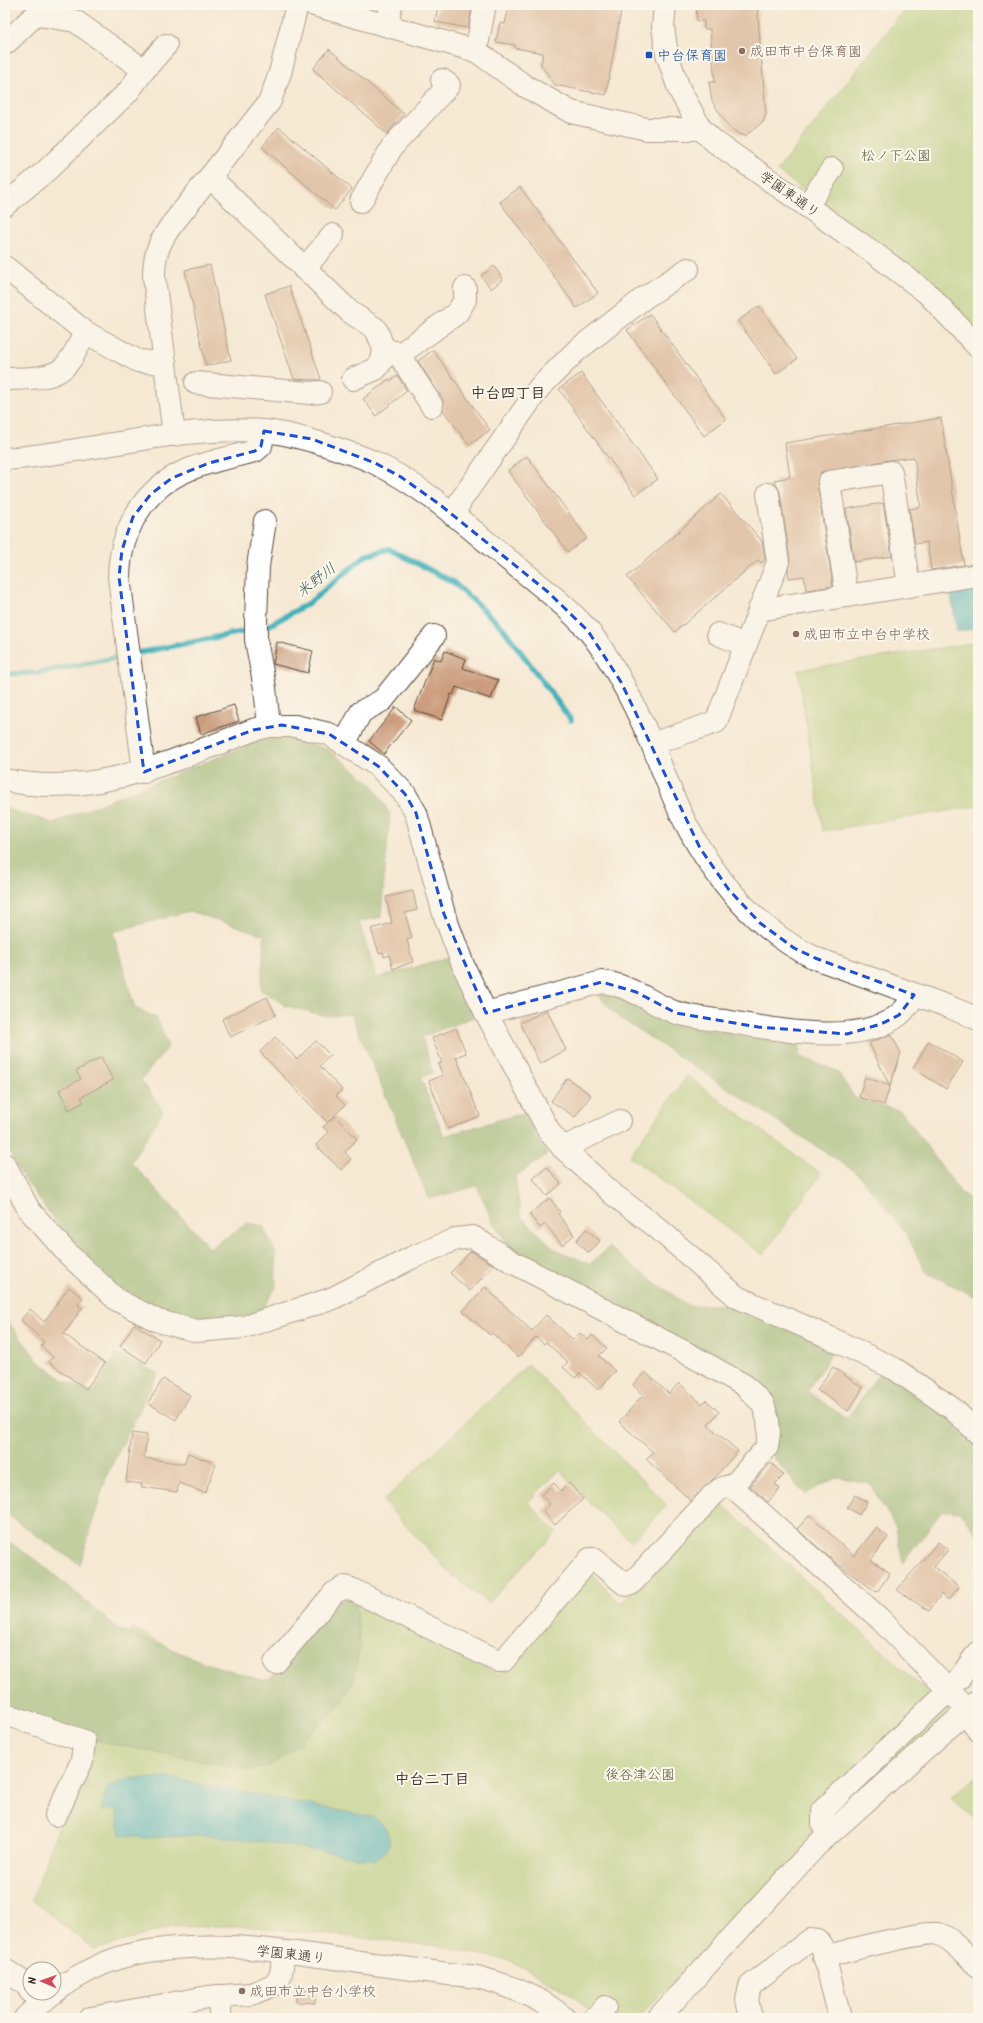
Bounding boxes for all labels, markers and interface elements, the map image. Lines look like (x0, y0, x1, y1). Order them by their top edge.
place label: 成田市中台保育園 (750, 41, 862, 63)
place label: 中台保育園 (657, 45, 727, 67)
marker: 成田市中台保育園 (737, 46, 747, 56)
marker: 中台保育園 (644, 50, 654, 60)
park label: 松ノ下公園 (861, 145, 931, 167)
street label: 学園東通り (754, 166, 824, 224)
district label: 中台四丁目 (470, 382, 546, 406)
water label: 米野川 (291, 557, 342, 604)
place label: 成田市立中台中学校 (804, 624, 930, 646)
marker: 成田市立中台中学校 (791, 629, 801, 639)
park label: 後谷津公園 (605, 1764, 675, 1786)
district label: 中台二丁目 (394, 1768, 470, 1792)
street label: 学園東通り (255, 1940, 327, 1970)
north arrow (22, 1961, 62, 2001)
text: N (24, 1977, 42, 1984)
place label: 成田市立中台小学校 (250, 1981, 376, 2003)
marker: 成田市立中台小学校 (237, 1986, 247, 1996)

